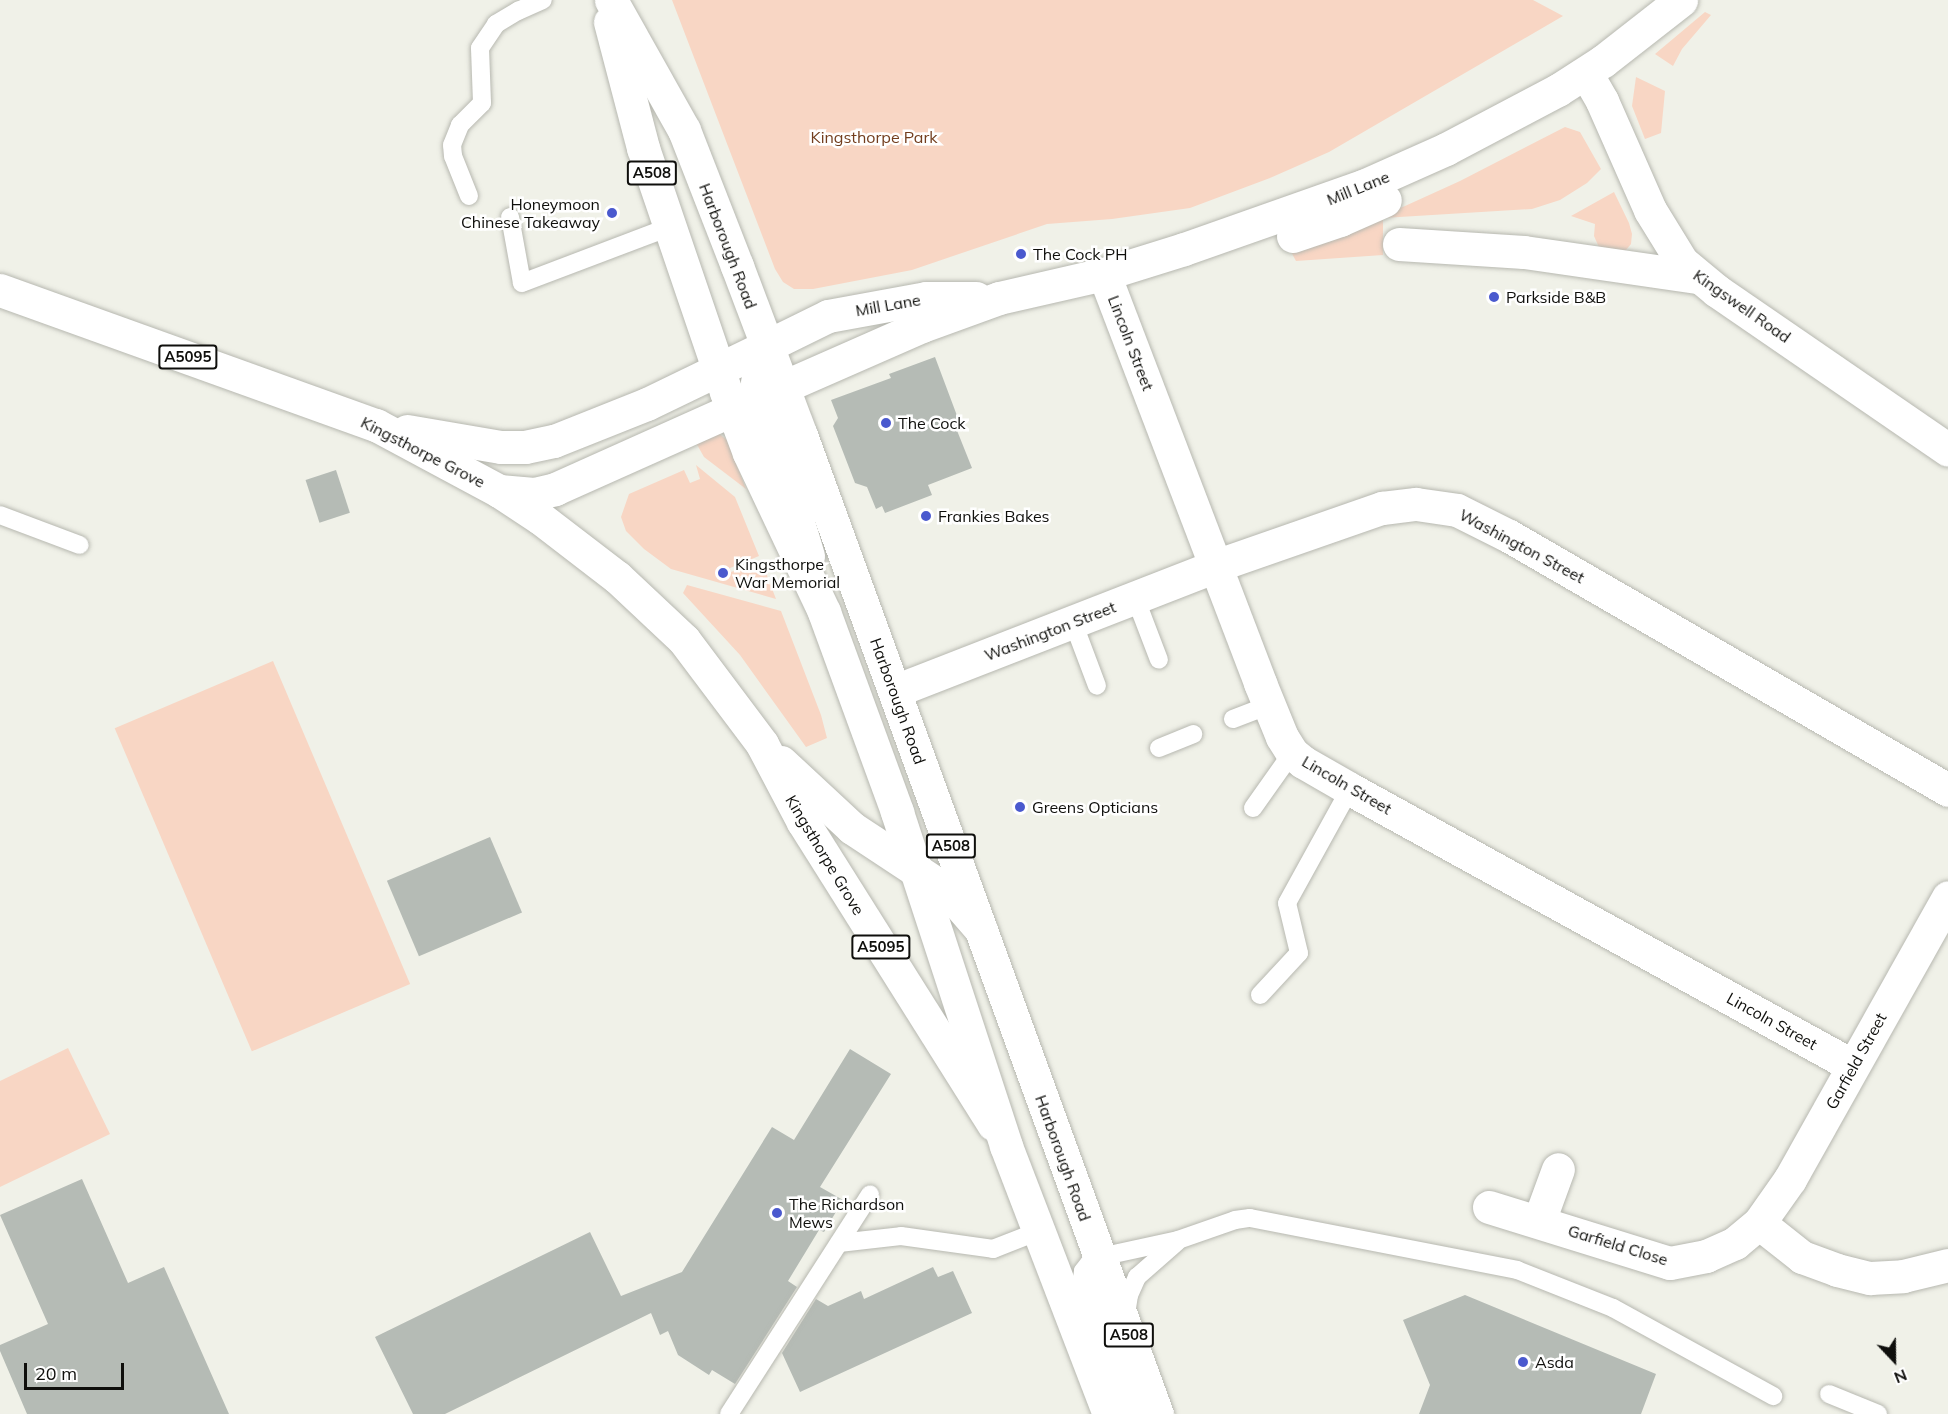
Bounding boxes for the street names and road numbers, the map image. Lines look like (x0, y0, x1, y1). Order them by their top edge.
road number: A508 (626, 161, 678, 185)
street label: Mill Lane (1324, 167, 1392, 209)
street label: Harborough Road (695, 181, 761, 311)
street label: Kingswell Road (1690, 265, 1794, 347)
street label: Mill Lane (854, 290, 922, 320)
street label: Lincoln Street (1104, 293, 1158, 393)
road number: A5095 (158, 345, 218, 369)
street label: Kingsthorpe Grove (358, 412, 488, 492)
street label: Washington Street (1456, 505, 1588, 587)
street label: Washington Street (982, 597, 1118, 665)
street label: Harborough Road (866, 635, 930, 767)
street label: Lincoln Street (1299, 752, 1395, 818)
street label: Kingsthorpe Grove (782, 791, 868, 919)
road number: A508 (926, 834, 976, 858)
road number: A5095 (851, 935, 911, 959)
street label: Lincoln Street (1723, 988, 1821, 1054)
street label: Garfield Street (1822, 1009, 1890, 1113)
street label: Harborough Road (1031, 1092, 1095, 1224)
street label: Garfield Close (1566, 1221, 1670, 1269)
road number: A508 (1104, 1323, 1154, 1347)

